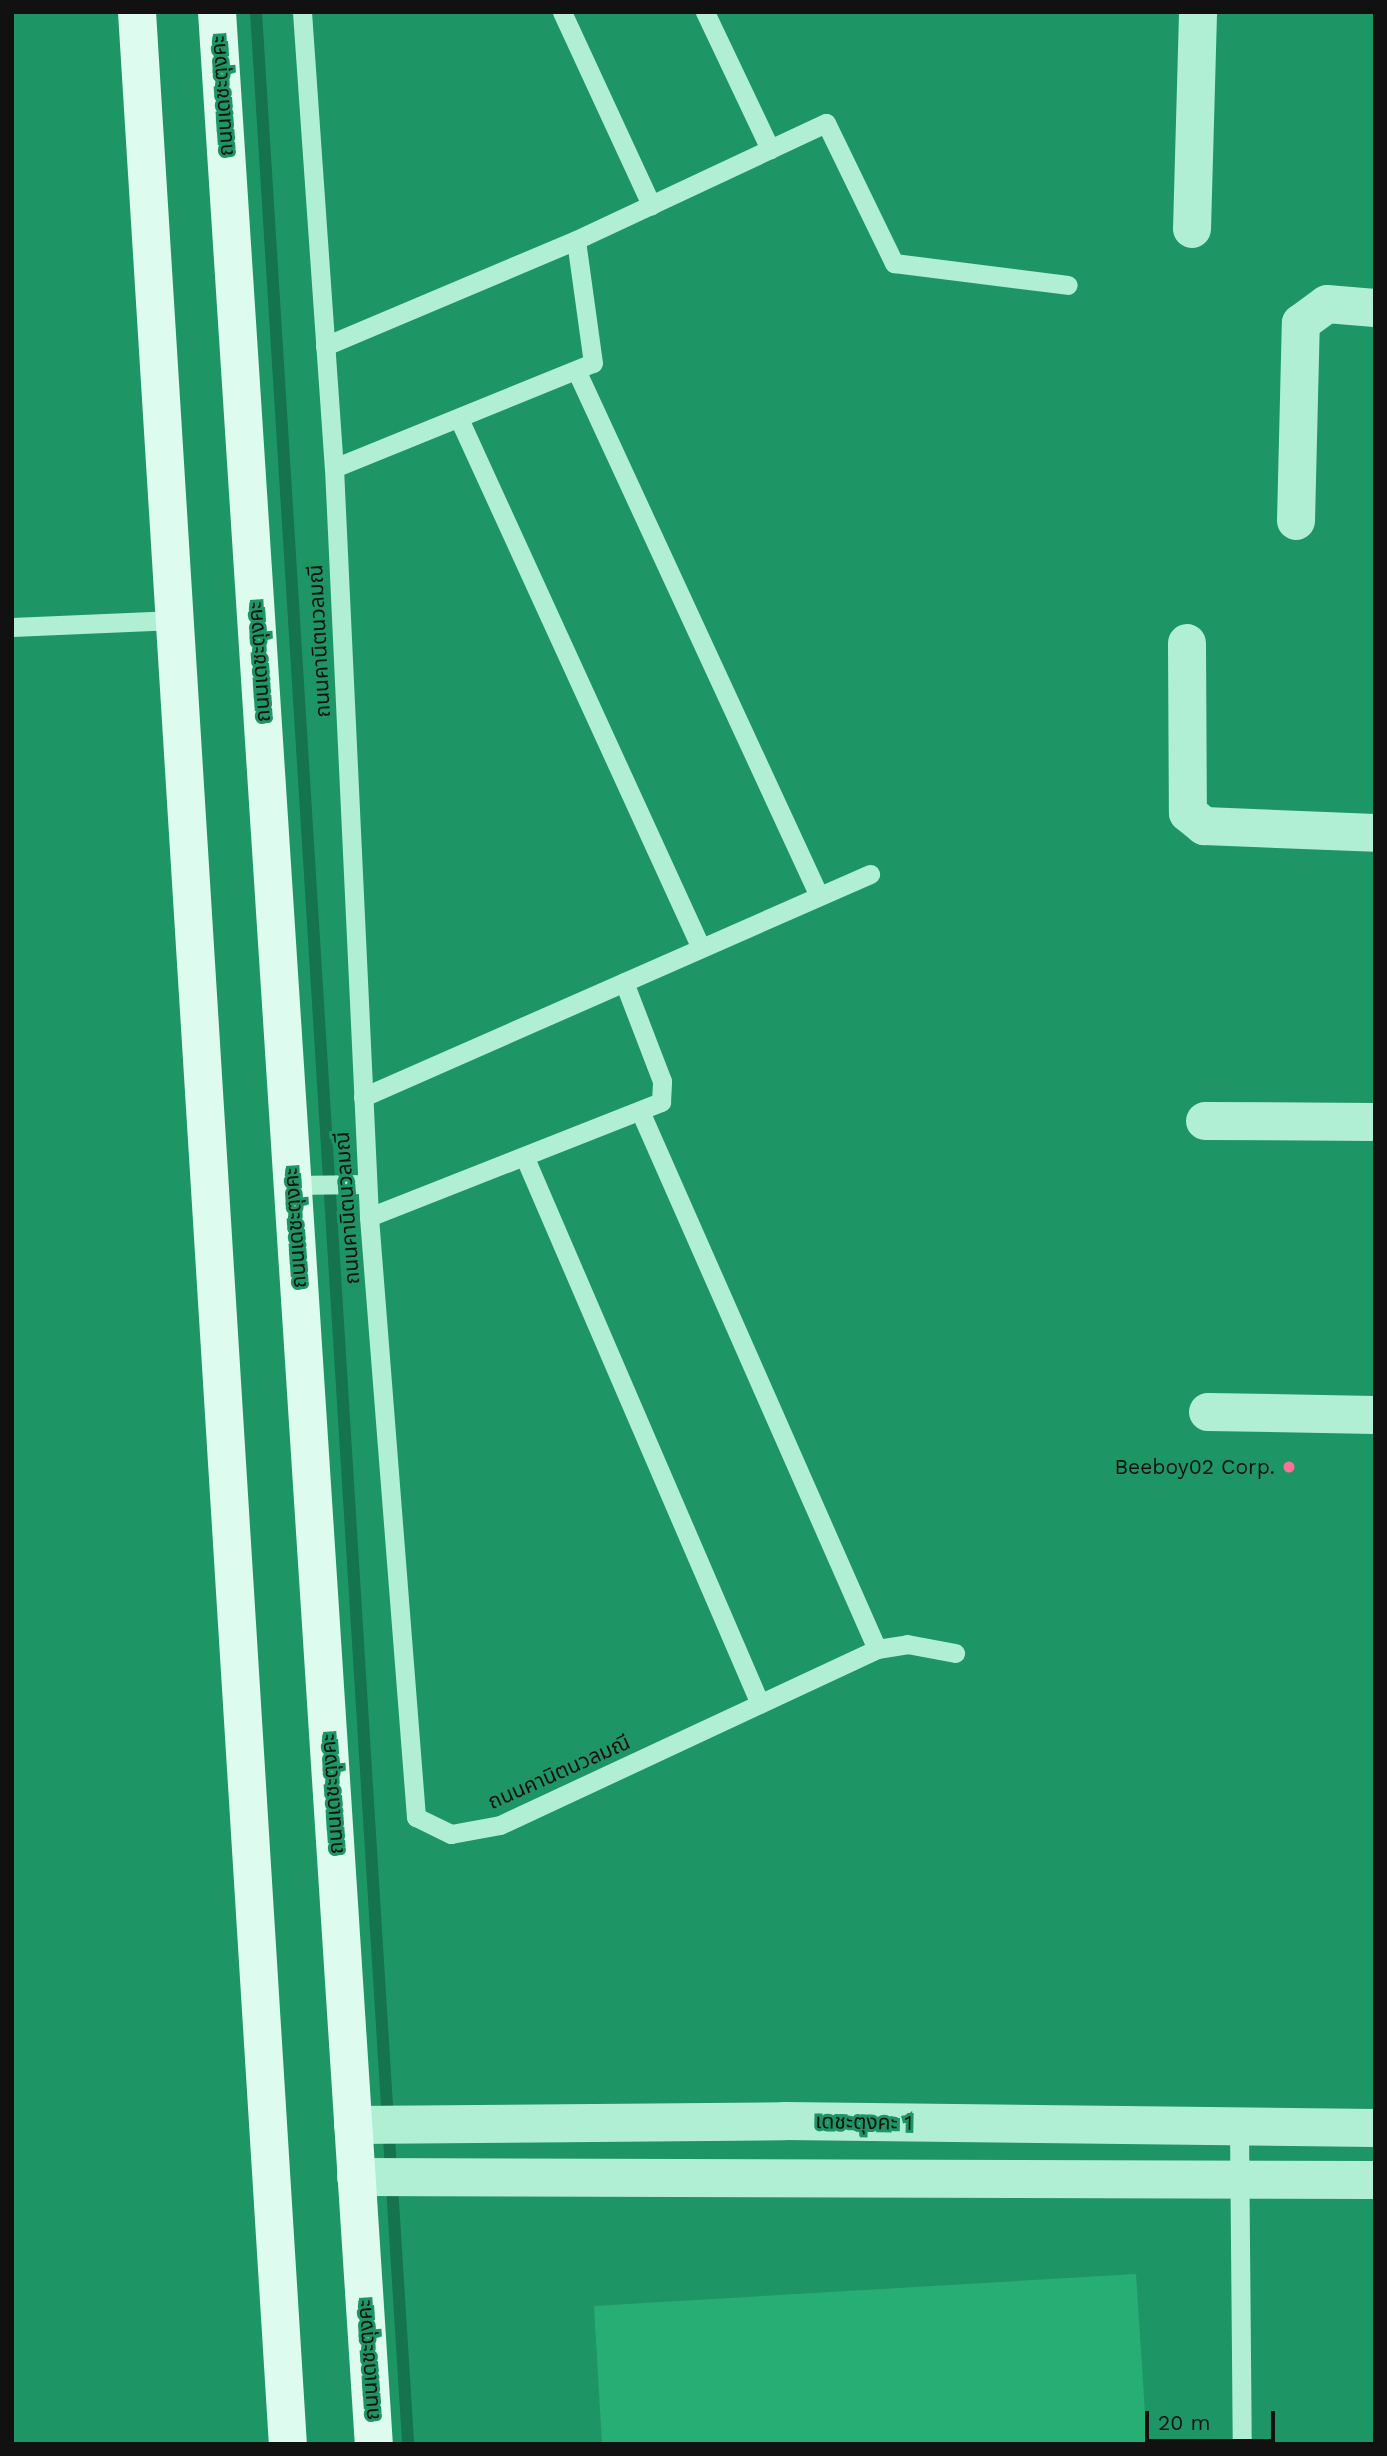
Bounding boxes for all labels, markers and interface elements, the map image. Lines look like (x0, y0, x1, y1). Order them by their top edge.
street label: ถนนเดชะตุงคะ (205, 35, 239, 157)
street label: ถนนคานิตนวลมณี (302, 564, 336, 718)
street label: ถนนเดชะตุงคะ (242, 601, 276, 723)
street label: ถนนคานิตนวลมณี (329, 1131, 365, 1285)
street label: ถนนเดชะตุงคะ (278, 1167, 312, 1289)
place label: Beeboy02 Corp. (1114, 1454, 1275, 1480)
marker: Beeboy02 Corp. (1281, 1459, 1297, 1475)
street label: ถนนคานิตนวลมณี (484, 1729, 634, 1815)
street label: ถนนเดชะตุงคะ (315, 1733, 349, 1855)
street label: เดชะตุงคะ 1 (815, 2109, 913, 2135)
street label: ถนนเดชะตุงคะ (351, 2299, 385, 2421)
scale bar (1149, 2396, 1278, 2440)
text: 20 m (1158, 2410, 1210, 2435)

